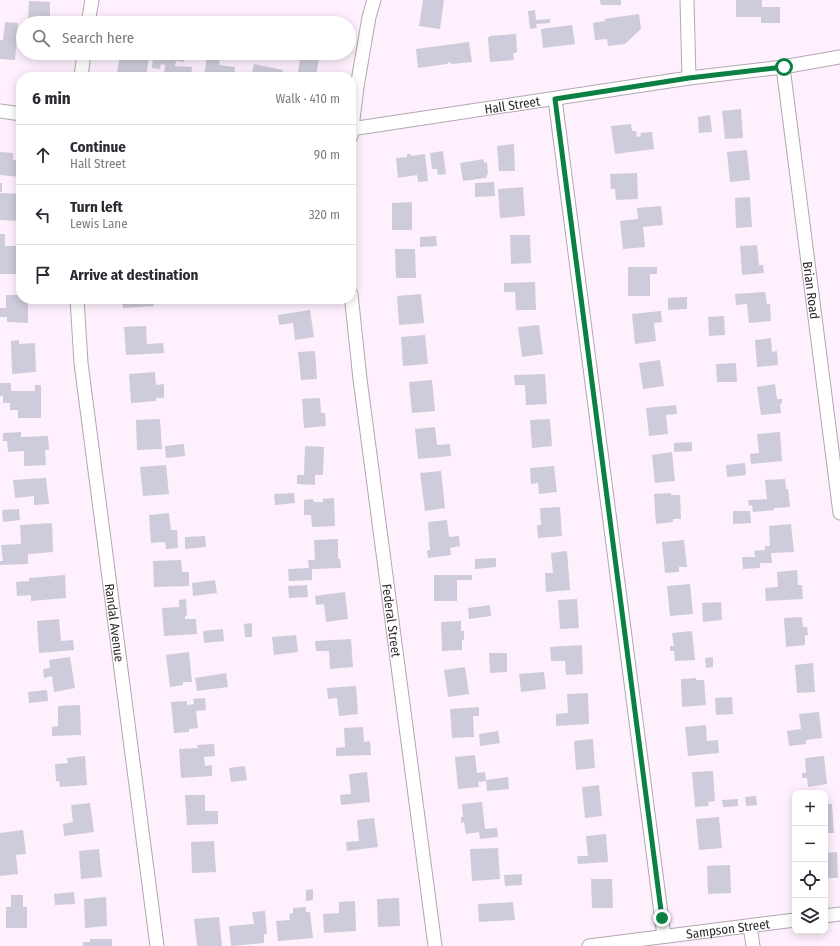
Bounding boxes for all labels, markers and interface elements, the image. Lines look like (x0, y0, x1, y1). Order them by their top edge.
search box (16, 16, 356, 60)
icon: search (30, 27, 52, 49)
text: Search here (62, 29, 134, 47)
route start (775, 58, 793, 76)
text: 6 min (32, 88, 71, 109)
text: Walk · 410 m (276, 91, 340, 106)
street label: Hall Street (483, 93, 542, 117)
text: Continue (70, 138, 126, 156)
icon: ahead (32, 144, 54, 166)
text: 90 m (314, 147, 340, 162)
text: Hall Street (70, 156, 126, 171)
text: Turn left (70, 198, 123, 216)
icon: left (32, 204, 54, 226)
text: 320 m (309, 207, 340, 222)
text: Lewis Lane (70, 216, 128, 231)
street label: Brian Road (800, 260, 822, 320)
icon: arrive (32, 264, 54, 286)
text: Arrive at destination (70, 266, 198, 284)
street label: Randal Avenue (102, 583, 127, 663)
street label: Federal Street (379, 583, 404, 659)
map controls (792, 790, 828, 934)
button: + (792, 790, 828, 826)
button: − (792, 826, 828, 862)
button: locate (792, 862, 828, 898)
button: layers (792, 898, 828, 934)
route end (653, 909, 671, 927)
street label: Sampson Street (685, 916, 771, 942)

